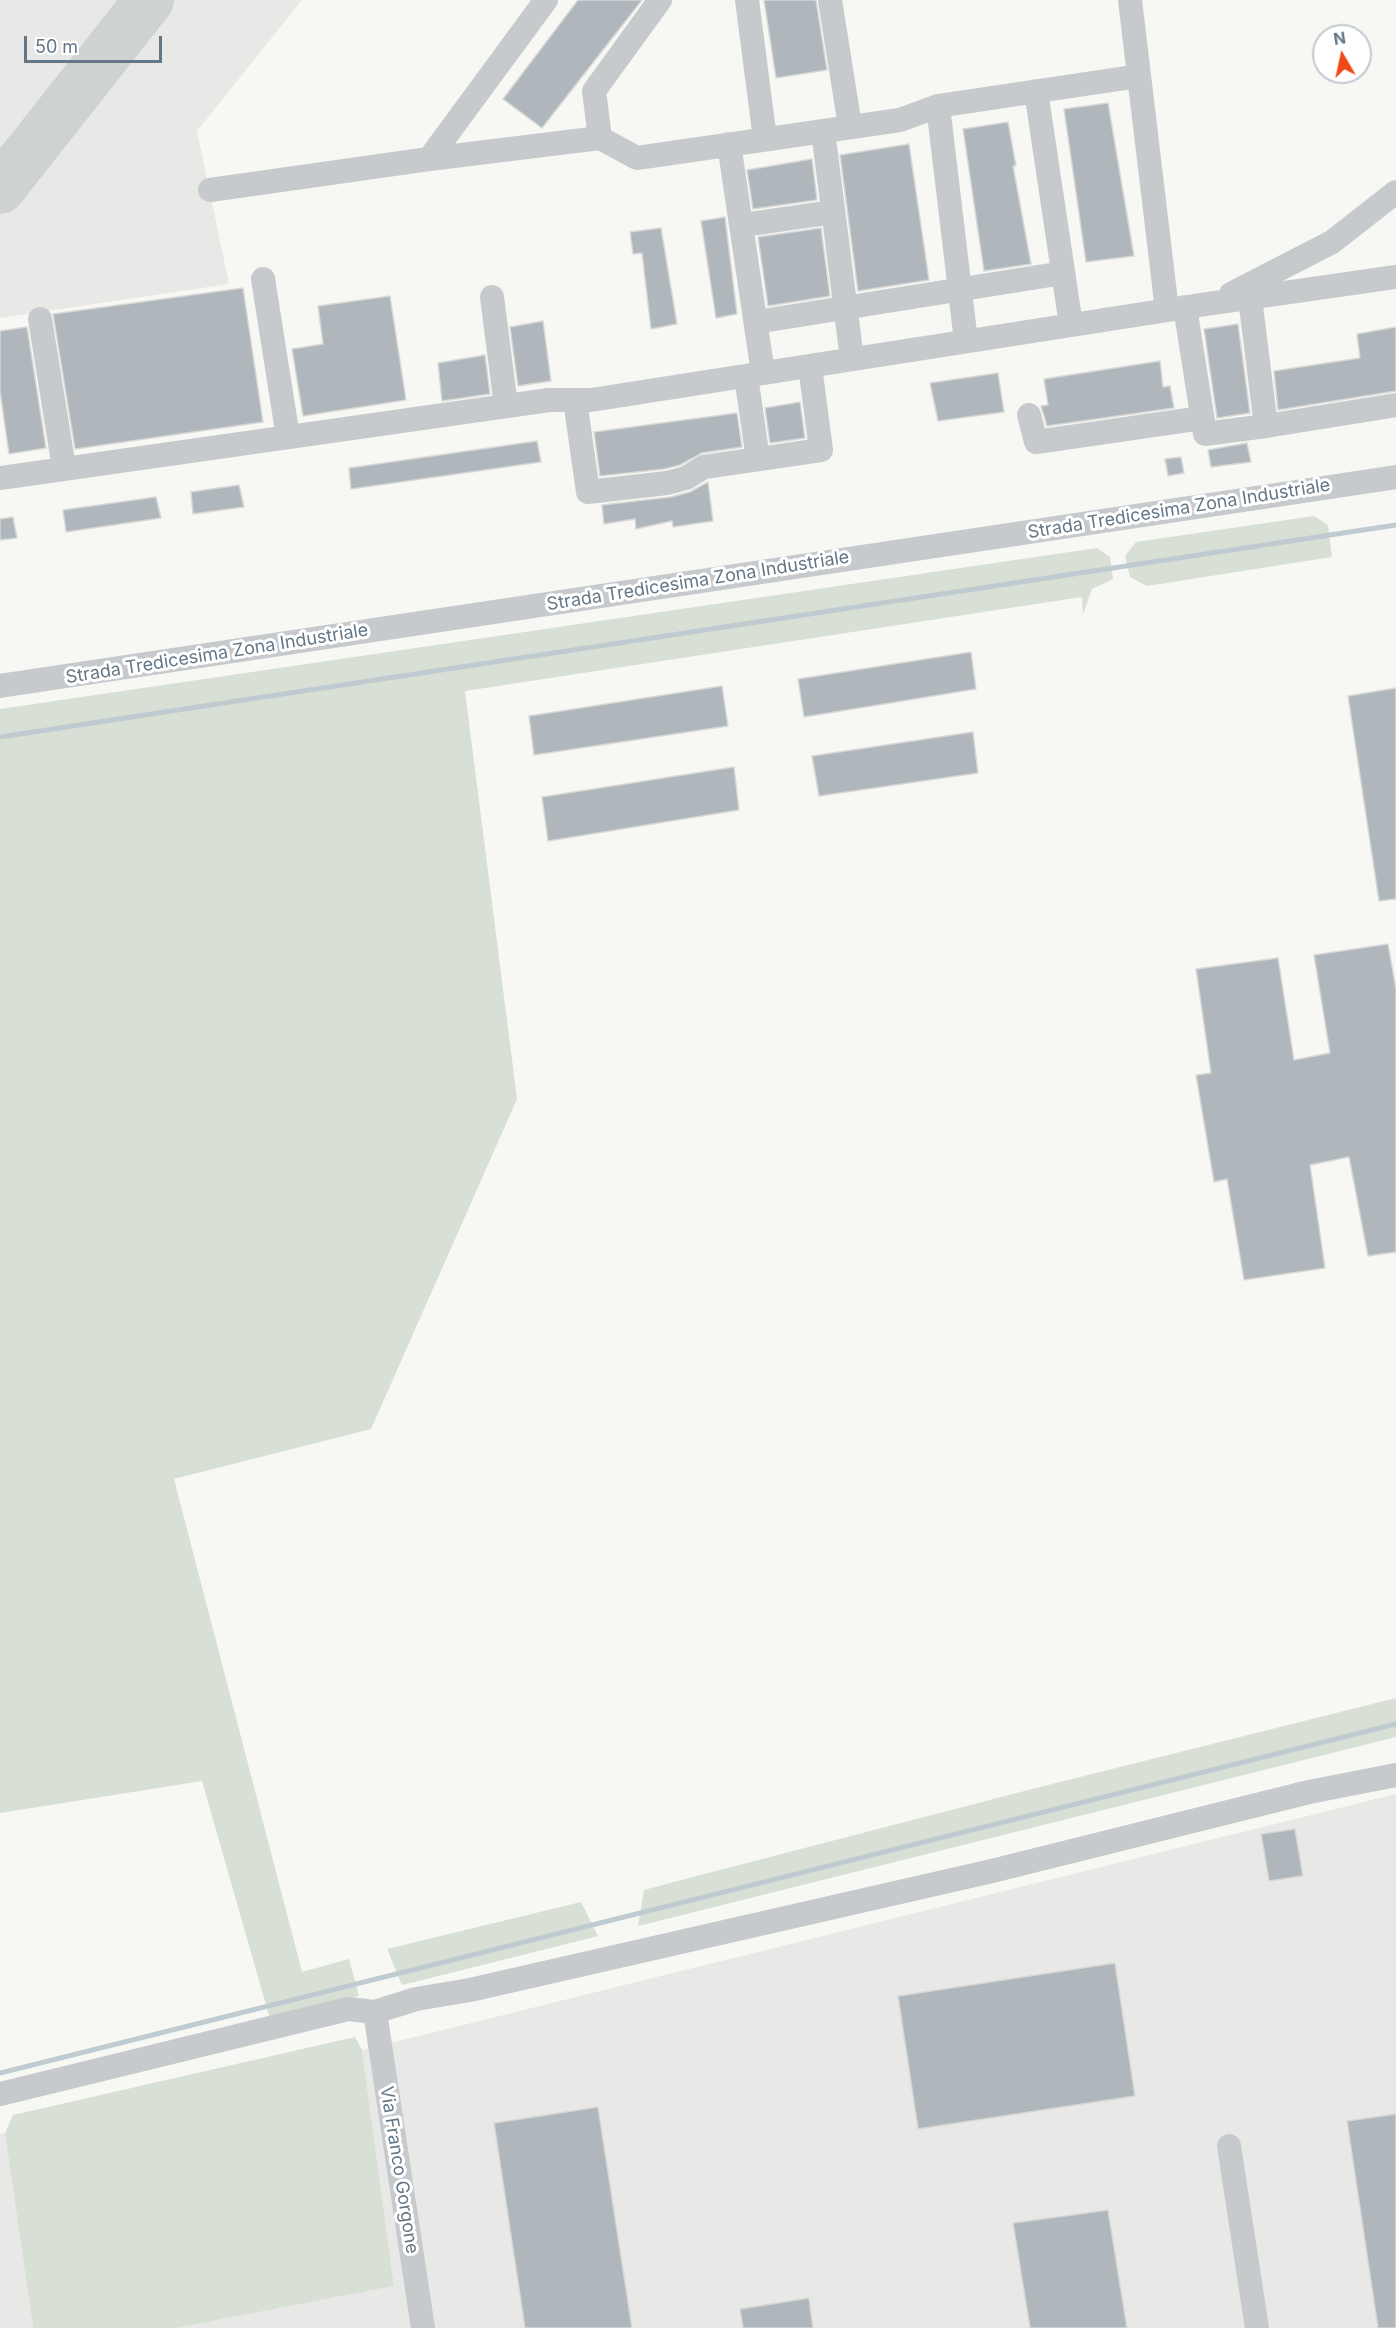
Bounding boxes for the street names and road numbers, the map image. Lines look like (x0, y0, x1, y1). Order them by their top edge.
street label: Strada Tredicesima Zona Industriale (1026, 474, 1332, 544)
street label: Strada Tredicesima Zona Industriale (545, 546, 851, 616)
street label: Strada Tredicesima Zona Industriale (64, 619, 370, 689)
street label: Via Franco Gorgone (375, 2085, 423, 2255)

